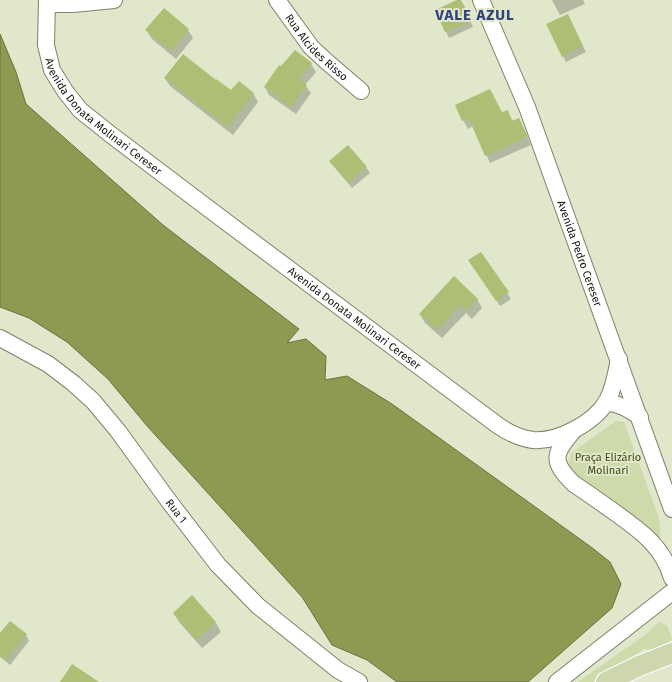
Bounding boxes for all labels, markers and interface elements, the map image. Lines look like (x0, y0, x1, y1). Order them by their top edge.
district label: VALE AZUL (434, 6, 515, 24)
street label: Rua Alcides Risso (283, 11, 351, 83)
street label: Avenida Donata Molinari Cereser (43, 57, 165, 178)
street label: Avenida Pedro Cereser (555, 198, 605, 309)
street label: Avenida Donata Molinari Cereser (285, 264, 424, 372)
park label: Praça Elizário Molinari (575, 451, 641, 477)
street label: Rua 1 (163, 496, 190, 526)

